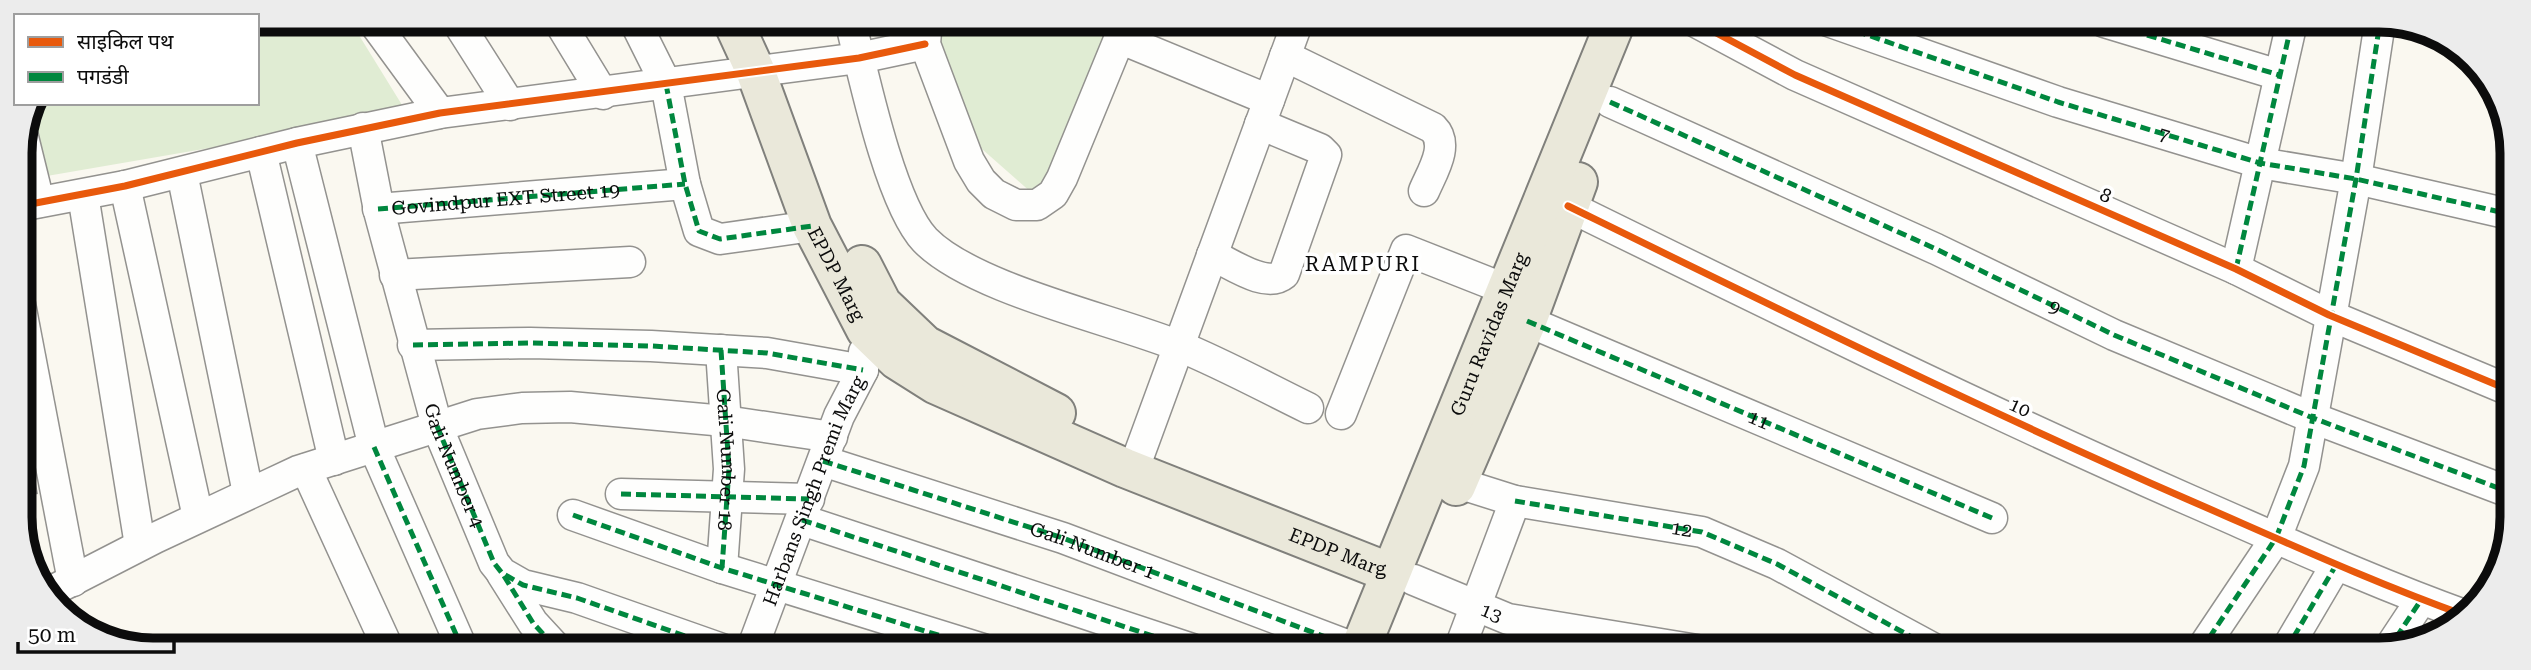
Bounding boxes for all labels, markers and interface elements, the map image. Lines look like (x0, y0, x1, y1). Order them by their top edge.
legend (14, 14, 259, 105)
text: साइकिल पथ (77, 30, 174, 54)
text: पगडंडी (77, 65, 129, 89)
street label: 7 (2156, 122, 2173, 147)
street label: Govindpur EXT Street 19 (390, 178, 621, 220)
street label: 8 (2096, 183, 2115, 208)
street label: EPDP Marg (803, 223, 870, 325)
street label: Guru Ravidas Marg (1445, 249, 1532, 419)
district label: RAMPURI (1305, 252, 1421, 276)
street label: 9 (2045, 294, 2065, 320)
street label: Harbans Singh Premi Marg (758, 372, 870, 609)
street label: Gali Number 18 (712, 388, 740, 532)
street label: 10 (2005, 393, 2034, 422)
street label: Gali Number 4 (419, 401, 489, 531)
street label: 11 (1745, 405, 1773, 435)
street label: 12 (1669, 516, 1694, 542)
street label: Gali Number 1 (1027, 517, 1159, 584)
street label: EPDP Marg (1286, 523, 1386, 580)
street label: 13 (1477, 598, 1506, 627)
scale bar (18, 610, 173, 654)
text: 50 m (28, 623, 76, 647)

